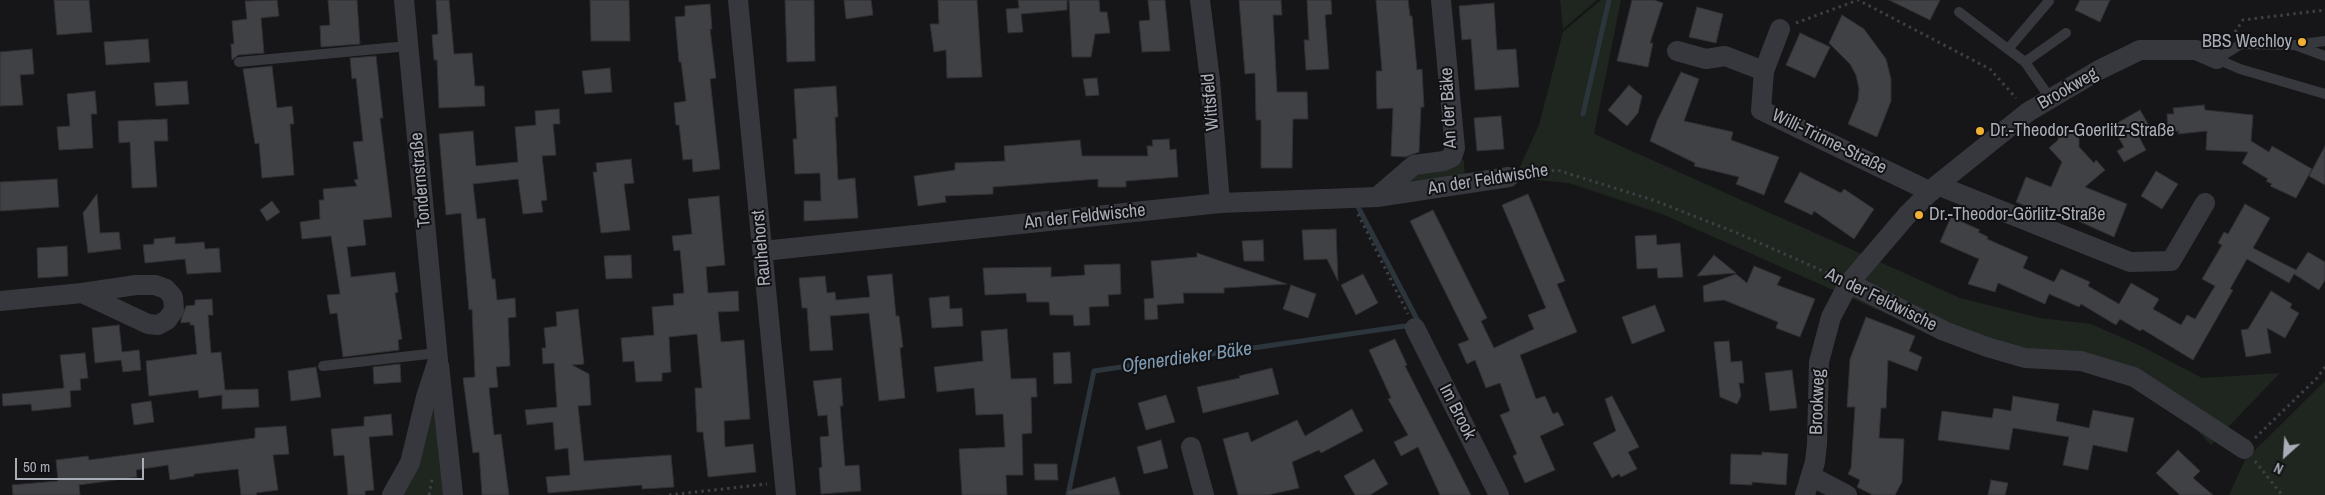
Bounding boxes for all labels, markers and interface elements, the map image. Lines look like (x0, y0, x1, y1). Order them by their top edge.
place label: BBS Wechloy (2202, 31, 2292, 53)
marker: BBS Wechloy (2296, 36, 2308, 48)
street label: Brookweg (2034, 63, 2102, 115)
street label: An der Bäke (1436, 67, 1462, 149)
street label: Wittsfeld (1198, 72, 1224, 132)
street label: Willi-Trinne-Straße (1768, 105, 1890, 179)
place label: Dr.-Theodor-Goerlitz-Straße (1990, 120, 2175, 142)
marker: Dr.-Theodor-Goerlitz-Straße (1974, 125, 1986, 137)
street label: Tondernstraße (406, 132, 436, 228)
street label: An der Feldwische (1426, 160, 1550, 200)
street label: An der Feldwische (1023, 200, 1147, 234)
place label: Dr.-Theodor-Görlitz-Straße (1929, 204, 2105, 226)
street label: Rauhehorst (748, 209, 776, 287)
marker: Dr.-Theodor-Görlitz-Straße (1913, 209, 1925, 221)
street label: An der Feldwische (1822, 264, 1940, 336)
water label: Ofenerdieker Bäke (1121, 338, 1253, 378)
street label: Brookweg (1806, 369, 1830, 435)
street label: Im Brook (1434, 381, 1480, 443)
north arrow (2260, 430, 2310, 480)
scale bar (18, 448, 146, 480)
text: 50 m (23, 456, 50, 477)
text: N (2271, 459, 2286, 478)

